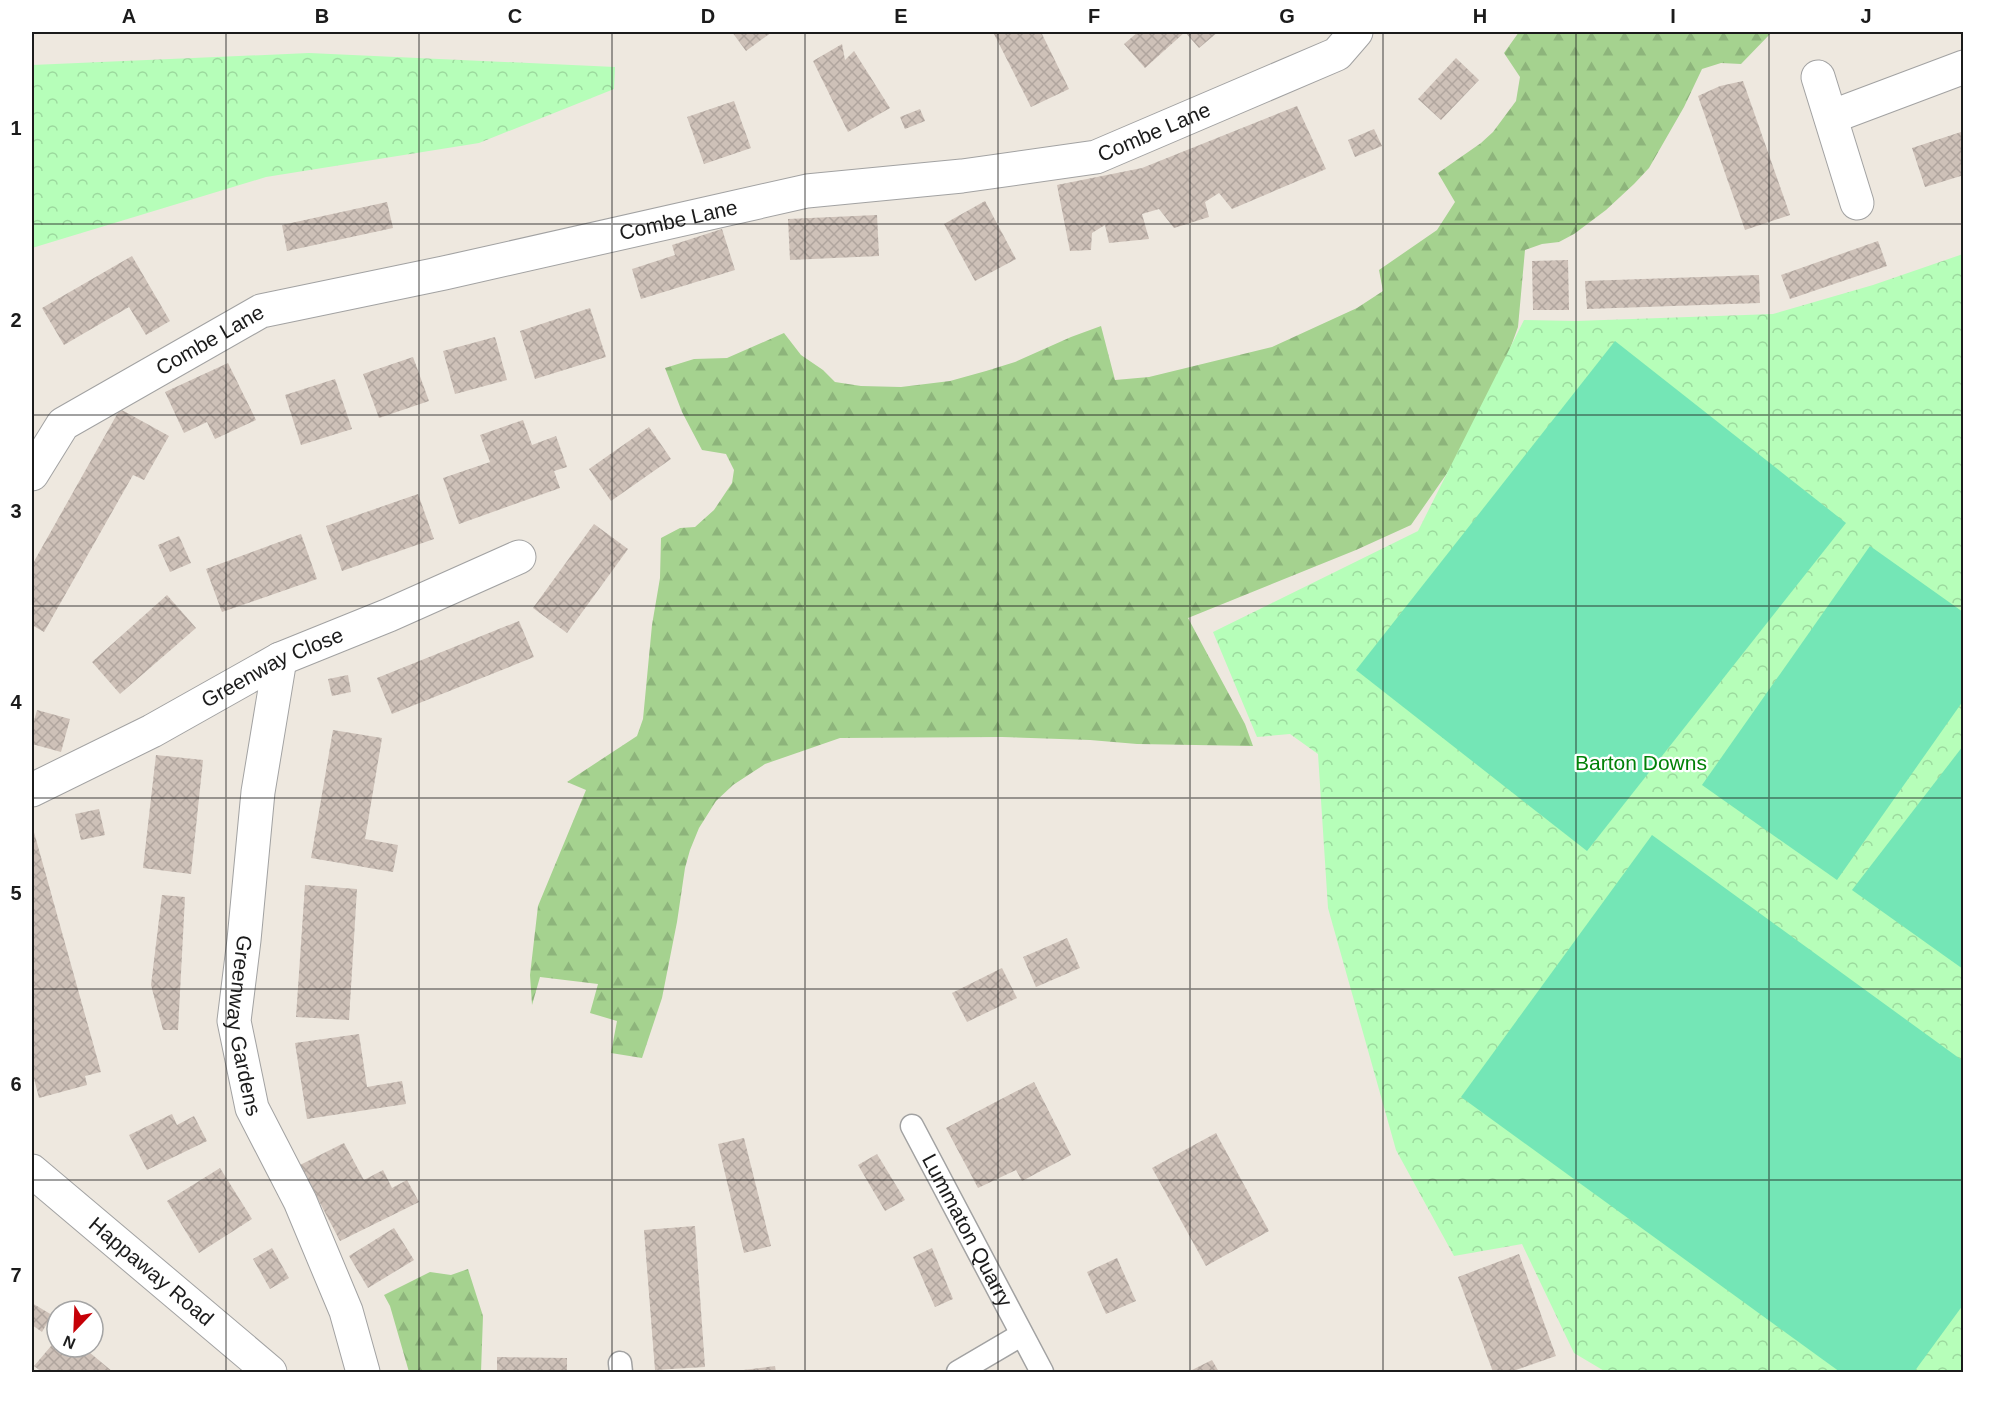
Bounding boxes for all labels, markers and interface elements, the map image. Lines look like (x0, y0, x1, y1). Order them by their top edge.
text: A (122, 5, 136, 27)
text: B (315, 5, 329, 27)
text: C (508, 5, 522, 27)
text: D (701, 5, 715, 27)
text: E (894, 5, 908, 27)
text: F (1088, 5, 1100, 27)
text: G (1279, 5, 1295, 27)
text: H (1473, 5, 1487, 27)
text: I (1670, 5, 1676, 27)
text: J (1860, 5, 1872, 27)
street label: Combe Lane (1094, 98, 1214, 166)
text: 1 (10, 117, 22, 139)
street label: Combe Lane (617, 195, 739, 244)
street label: Combe Lane (152, 300, 268, 380)
text: 2 (10, 309, 22, 331)
text: 3 (10, 500, 22, 522)
street label: Greenway Close (197, 623, 346, 712)
text: 4 (10, 691, 22, 713)
park label: Barton Downs (1575, 751, 1707, 774)
text: 5 (10, 882, 22, 904)
street label: Greenway Gardens (223, 934, 266, 1119)
text: 6 (10, 1073, 22, 1095)
street label: Lummaton Quarry (918, 1150, 1018, 1311)
street label: Happaway Road (85, 1212, 218, 1330)
text: 7 (10, 1264, 22, 1286)
north arrow (45, 1299, 105, 1359)
text: N (61, 1332, 78, 1352)

